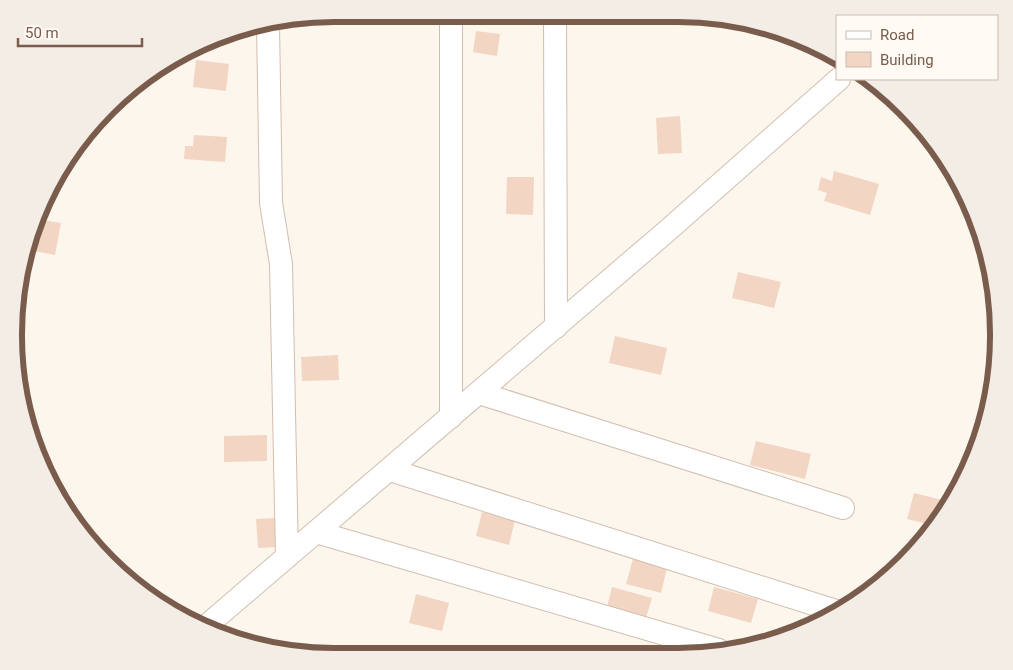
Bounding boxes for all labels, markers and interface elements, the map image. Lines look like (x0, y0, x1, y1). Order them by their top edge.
scale bar (18, 15, 141, 47)
legend (836, 15, 998, 80)
text: 50 m (25, 24, 59, 42)
text: Road (880, 26, 914, 44)
text: Building (880, 51, 934, 69)

